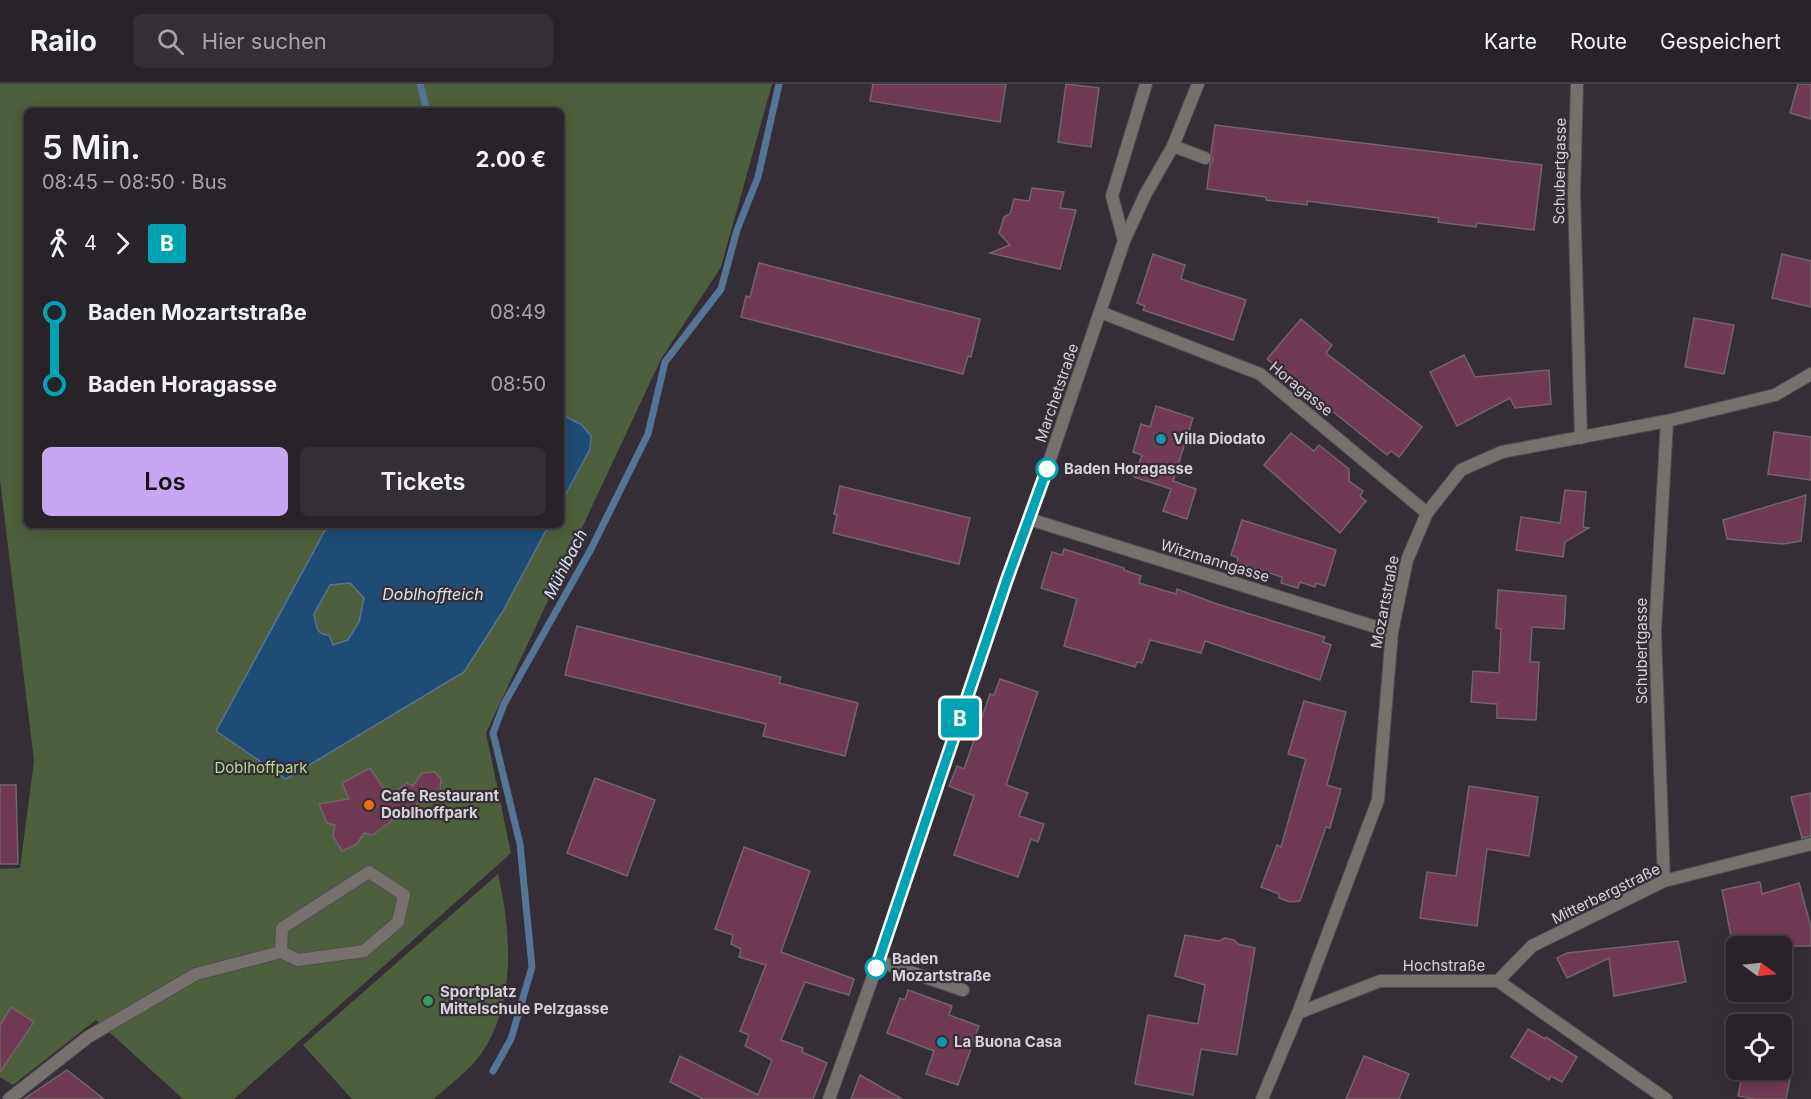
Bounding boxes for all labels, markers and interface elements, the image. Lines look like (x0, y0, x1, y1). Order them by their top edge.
search box (133, 14, 553, 68)
text: Railo (30, 24, 97, 58)
icon: search (154, 25, 187, 58)
text: Hier suchen (202, 28, 327, 54)
text: Karte (1484, 29, 1537, 54)
text: Route (1570, 29, 1627, 54)
text: Gespeichert (1660, 29, 1781, 54)
street label: Schubertgasse (1549, 117, 1570, 225)
text: 5 Min. (42, 127, 141, 167)
text: 2.00 € (475, 146, 546, 172)
text: 08:45 – 08:50 · Bus (42, 170, 227, 194)
icon: walk (42, 227, 75, 260)
icon: forward (106, 227, 139, 260)
text: 4 (84, 231, 97, 255)
text: B (160, 231, 174, 256)
text: Baden Mozartstraße (88, 299, 307, 325)
text: 08:49 (490, 300, 546, 324)
street label: Marchetstraße (1031, 341, 1082, 445)
street label: Horagasse (1266, 357, 1337, 420)
text: Baden Horagasse (88, 371, 277, 397)
text: 08:50 (490, 372, 546, 396)
place label: Villa Diodato (1173, 429, 1265, 448)
marker: Villa Diodato (1154, 432, 1168, 446)
button: Los (42, 447, 288, 516)
button: Tickets (300, 447, 546, 516)
marker: Baden Horagasse (1036, 458, 1058, 480)
place label: Baden Horagasse (1064, 459, 1193, 478)
water label: Mühlbach (539, 526, 591, 602)
street label: Witzmanngasse (1158, 535, 1272, 586)
street label: Mozartstraße (1366, 554, 1403, 650)
water label: Doblhoffteich (382, 584, 484, 604)
street label: Schubertgasse (1632, 598, 1651, 704)
line badge: B (940, 698, 980, 738)
text: B (953, 706, 967, 731)
park label: Doblhoffpark (215, 758, 308, 777)
place label: Cafe Restaurant Doblhoffpark (381, 786, 500, 822)
marker: Cafe Restaurant Doblhoffpark (362, 798, 376, 812)
street label: Mitterbergstraße (1548, 859, 1663, 928)
north arrow (1726, 936, 1792, 1002)
map controls (1726, 936, 1792, 1080)
place label: Baden Mozartstraße (892, 949, 991, 985)
street label: Hochstraße (1403, 956, 1485, 975)
marker: Baden Mozartstraße (865, 957, 887, 979)
place label: Sportplatz Mittelschule Pelzgasse (440, 982, 609, 1018)
marker: Sportplatz Mittelschule Pelzgasse (421, 994, 435, 1008)
button: locate (1726, 1014, 1792, 1080)
place label: La Buona Casa (954, 1032, 1062, 1051)
marker: La Buona Casa (935, 1035, 949, 1049)

